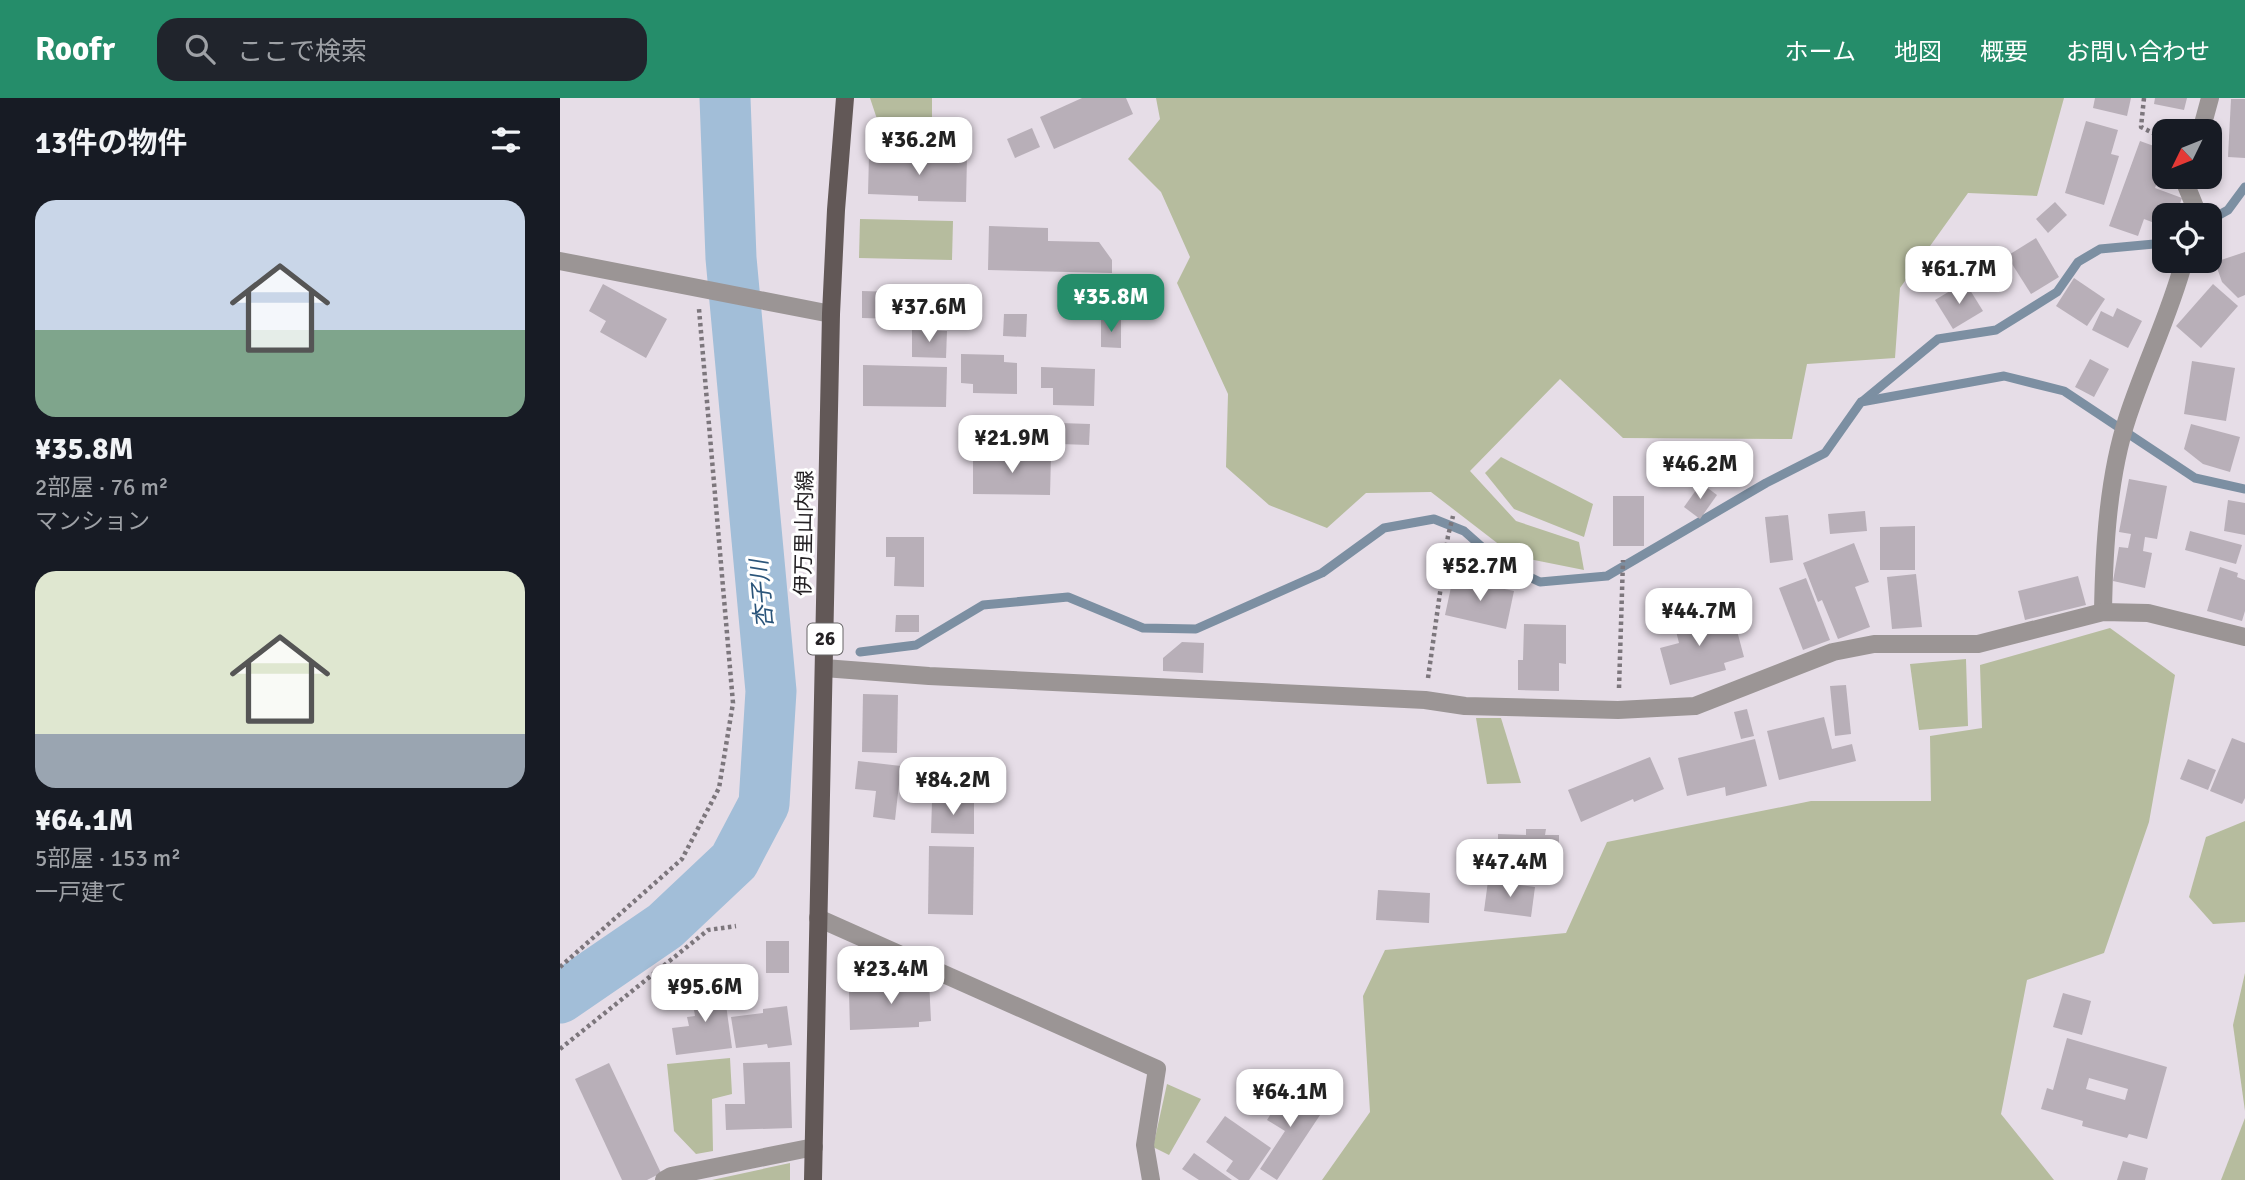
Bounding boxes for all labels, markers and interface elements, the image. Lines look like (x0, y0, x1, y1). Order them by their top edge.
search box (157, 18, 647, 81)
text: Roofr (35, 29, 115, 70)
icon: search (181, 30, 219, 68)
text: ここで検索 (237, 36, 367, 68)
text: ホーム (1785, 37, 1856, 67)
text: 地図 (1894, 37, 1942, 67)
text: 概要 (1980, 37, 2028, 67)
text: お問い合わせ (2066, 37, 2210, 67)
pin: ¥36.2M (862, 118, 976, 177)
north arrow (2152, 119, 2222, 189)
map controls (2152, 119, 2222, 273)
icon: filters (487, 121, 525, 159)
text: 13件の物件 (35, 125, 187, 162)
text: ¥36.2M (881, 125, 957, 154)
button: locate (2152, 203, 2222, 273)
icon: home (217, 245, 343, 371)
pin: ¥61.7M (1902, 246, 2016, 306)
text: ¥61.7M (1921, 254, 1997, 283)
pin: ¥35.8M (1054, 274, 1168, 334)
text: ¥35.8M (1073, 282, 1149, 311)
pin: ¥37.6M (872, 285, 986, 344)
text: ¥37.6M (891, 292, 967, 321)
pin: ¥21.9M (955, 416, 1069, 475)
text: ¥21.9M (974, 423, 1050, 452)
text: ¥35.8M (35, 431, 133, 468)
pin: ¥46.2M (1643, 442, 1757, 501)
text: ¥46.2M (1662, 449, 1738, 478)
street label: 伊万里山内線 (790, 470, 818, 596)
text: 2部屋 · 76 m² (35, 473, 168, 502)
text: マンション (35, 507, 150, 536)
pin: ¥52.7M (1423, 544, 1537, 603)
text: ¥52.7M (1442, 551, 1518, 580)
water label: 杏子川 (744, 555, 779, 630)
pin: ¥44.7M (1642, 588, 1756, 648)
text: ¥44.7M (1661, 596, 1737, 625)
icon: home (217, 616, 343, 742)
road number: 26 (807, 624, 842, 654)
pin: ¥84.2M (896, 758, 1010, 817)
text: ¥84.2M (915, 765, 991, 794)
text: ¥64.1M (35, 802, 133, 839)
pin: ¥47.4M (1453, 840, 1567, 899)
text: 5部屋 · 153 m² (35, 844, 181, 873)
text: ¥47.4M (1472, 847, 1548, 876)
text: 一戸建て (35, 878, 127, 907)
pin: ¥23.4M (834, 946, 948, 1006)
text: ¥23.4M (853, 954, 929, 983)
pin: ¥95.6M (648, 964, 762, 1024)
text: ¥95.6M (667, 972, 743, 1001)
pin: ¥64.1M (1233, 1070, 1347, 1129)
text: ¥64.1M (1252, 1077, 1328, 1106)

